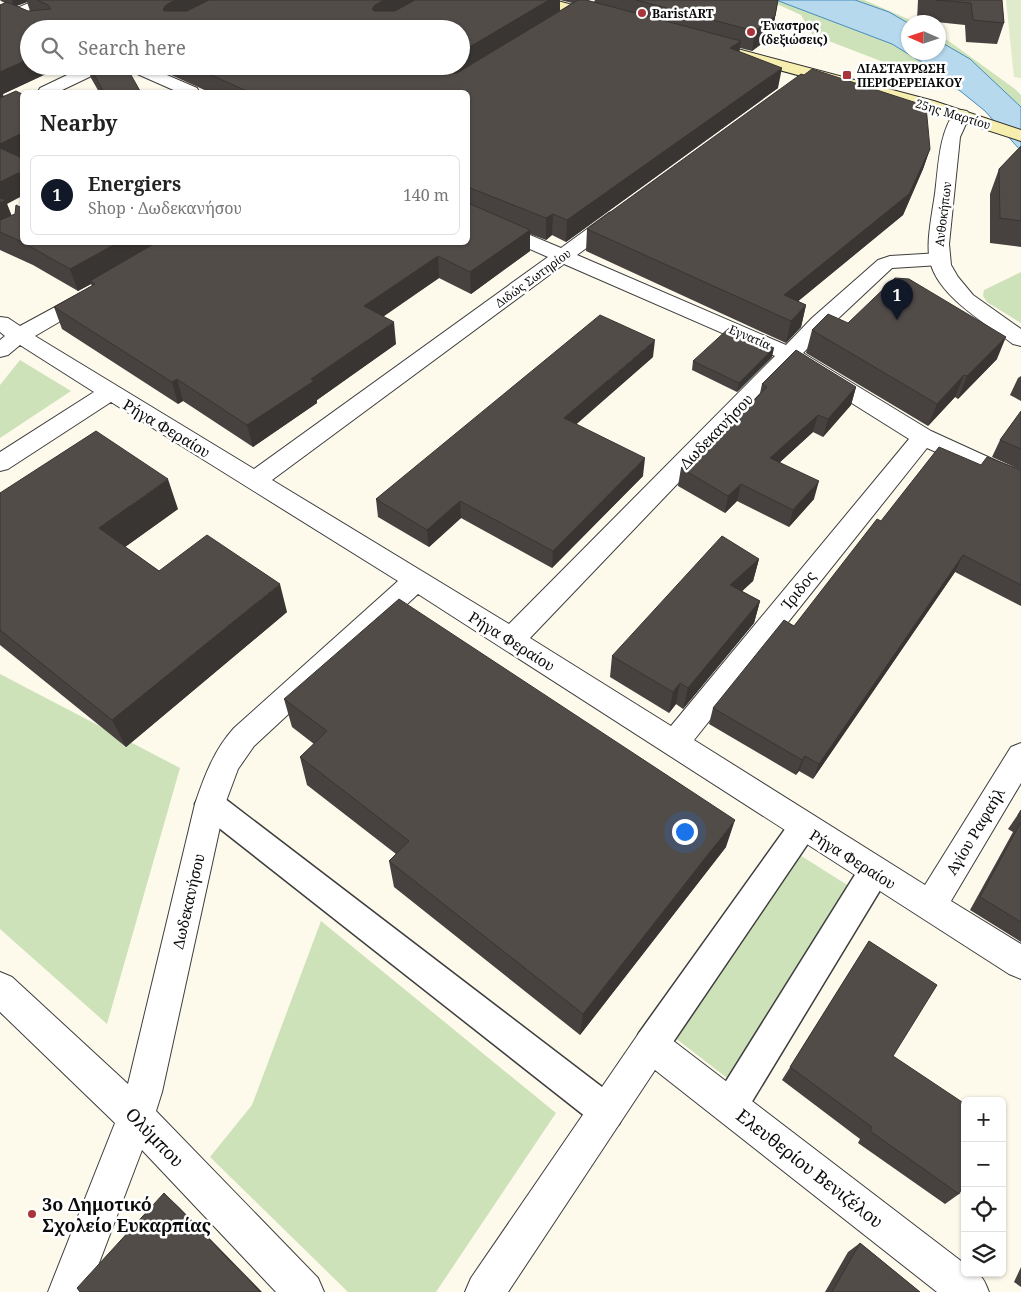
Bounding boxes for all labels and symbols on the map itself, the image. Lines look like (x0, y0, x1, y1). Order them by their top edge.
place label: BaristART (652, 5, 714, 22)
marker: BaristART (636, 7, 648, 19)
north arrow (901, 15, 946, 60)
place label: Έναστρος (δεξιώσεις) (760, 17, 828, 48)
marker: Έναστρος (δεξιώσεις) (745, 26, 757, 38)
place label: ΔΙΑΣΤΑΥΡΩΣΗ ΠΕΡΙΦΕΡΕΙΑΚΟΥ (857, 60, 963, 91)
marker: ΔΙΑΣΤΑΥΡΩΣΗ ΠΕΡΙΦΕΡΕΙΑΚΟΥ (841, 69, 853, 81)
street label: 25ης Μαρτίου (913, 94, 993, 134)
street label: Ανθοκήπων (931, 181, 955, 247)
street label: Διδώς Σωτηρίου (492, 245, 574, 311)
pin: 1 (881, 279, 913, 320)
street label: Εγνατία (727, 321, 774, 354)
street label: Δωδεκανήσου (675, 389, 757, 473)
street label: Ρήγα Φεραίου (120, 394, 214, 462)
street label: Ίριδος (776, 566, 820, 614)
street label: Ρήγα Φεραίου (465, 607, 559, 675)
street label: Αγίου Ραφαήλ (941, 783, 1009, 878)
your location (672, 819, 698, 845)
street label: Ρήγα Φεραίου (806, 825, 900, 893)
street label: Δωδεκανήσου (167, 851, 209, 951)
street label: Ολύμπου (121, 1102, 189, 1172)
street label: Ελευθερίου Βενιζέλου (732, 1103, 888, 1233)
place label: 3ο Δημοτικό Σχολείο Ευκαρπίας (42, 1192, 211, 1237)
marker: 3ο Δημοτικό Σχολείο Ευκαρπίας (26, 1208, 38, 1220)

